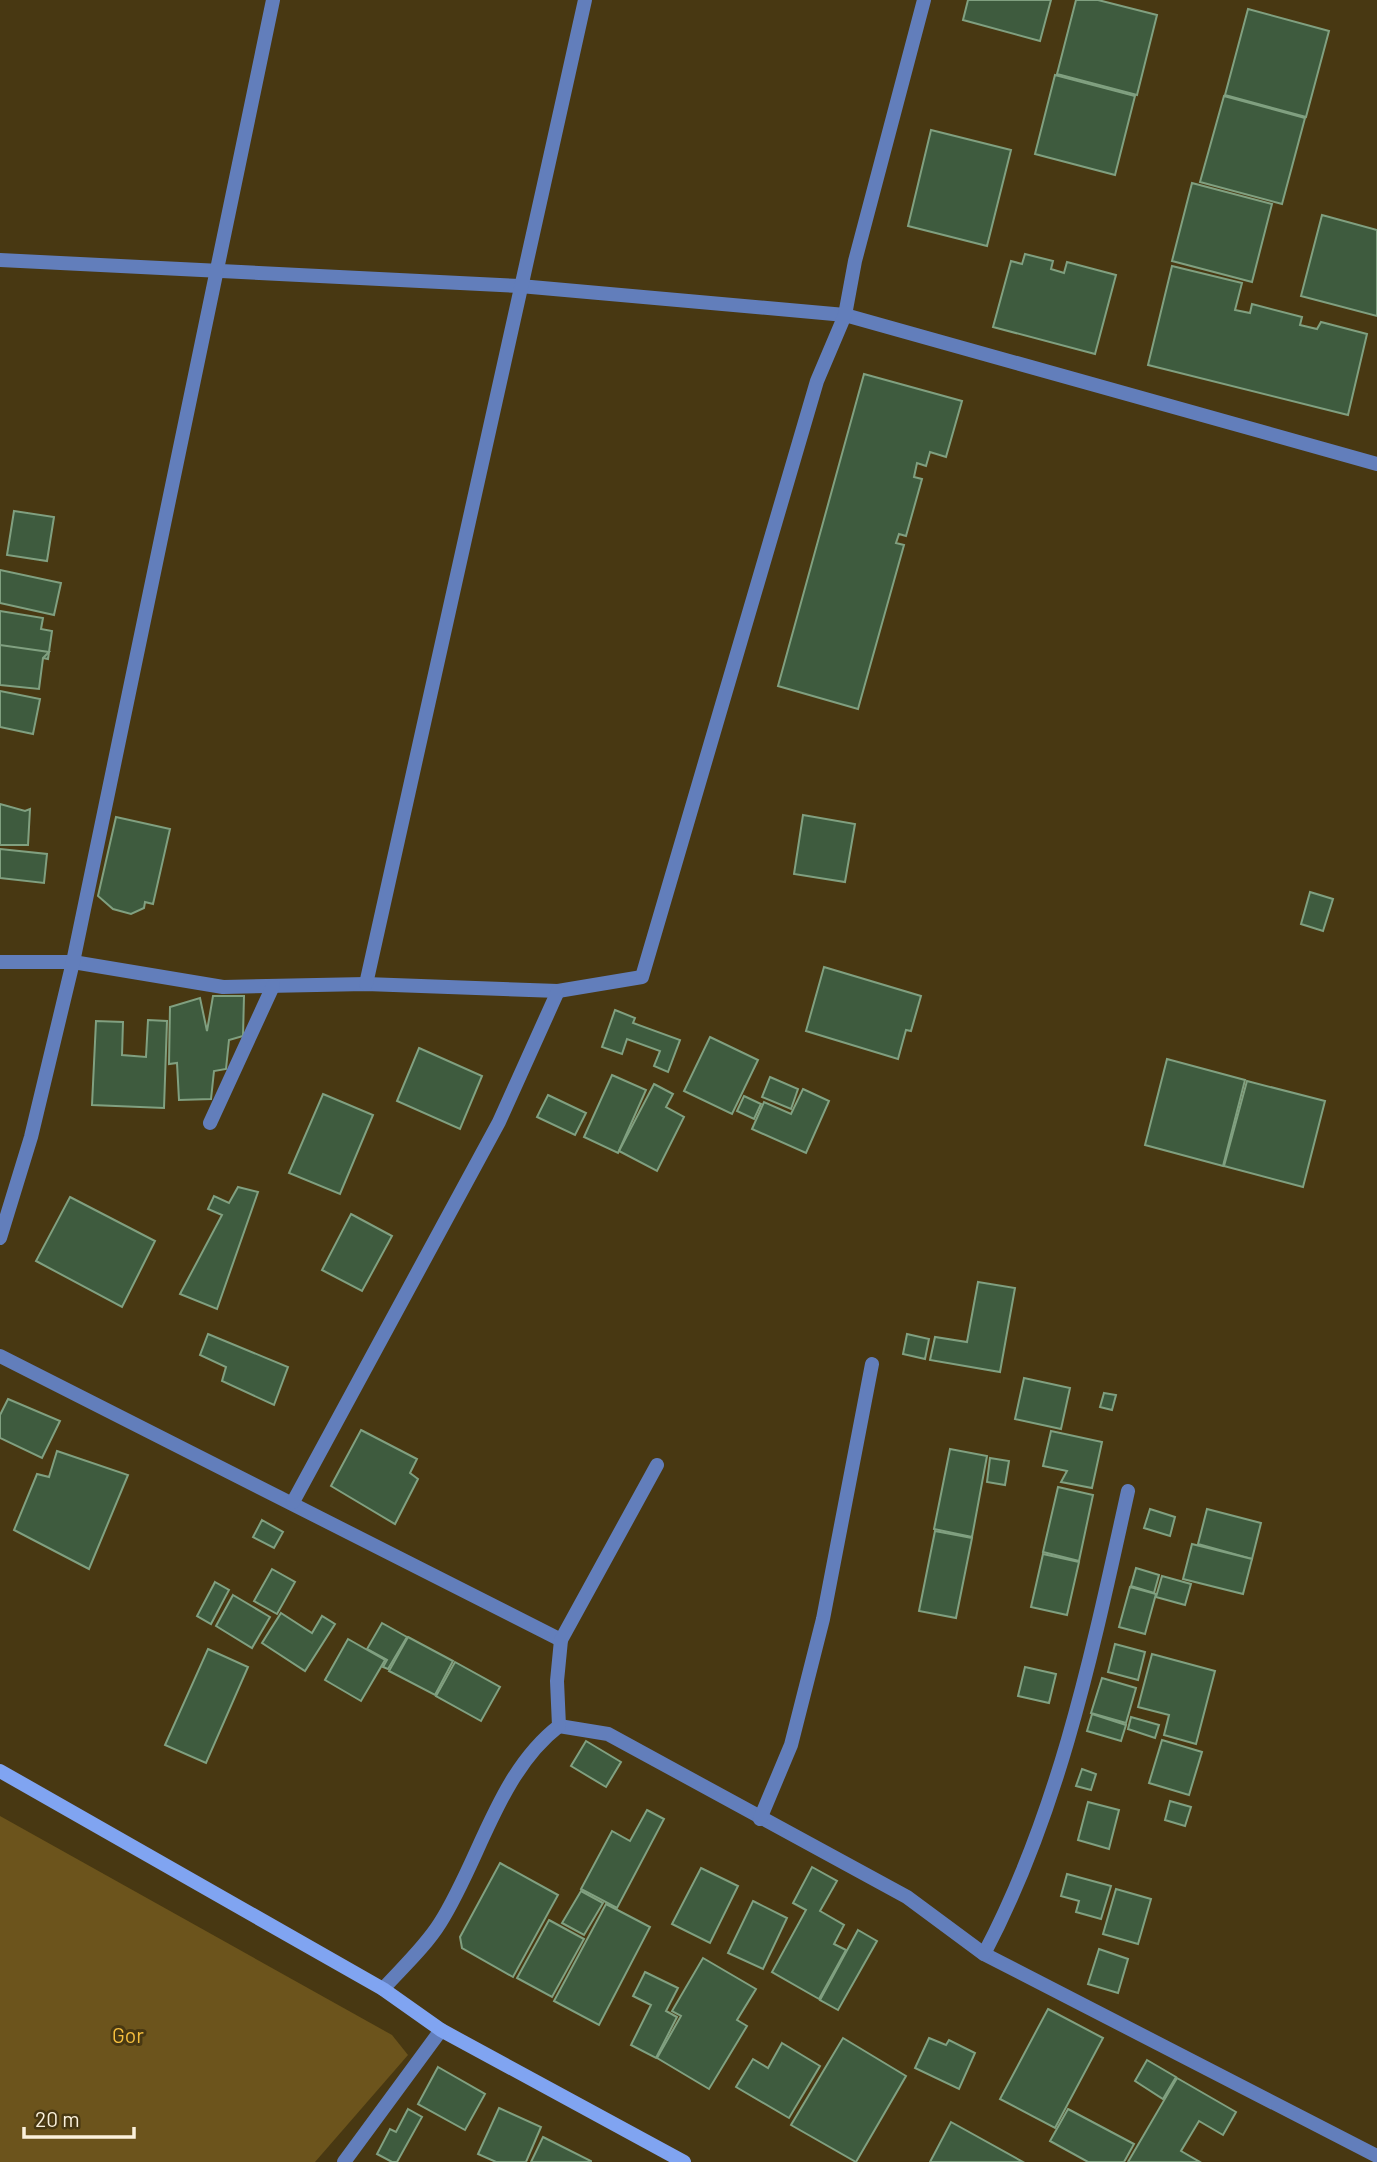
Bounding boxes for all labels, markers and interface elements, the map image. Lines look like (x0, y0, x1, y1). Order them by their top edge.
park label: Gor (112, 2022, 144, 2047)
scale bar (24, 2096, 135, 2140)
text: 20 m (35, 2106, 80, 2131)

